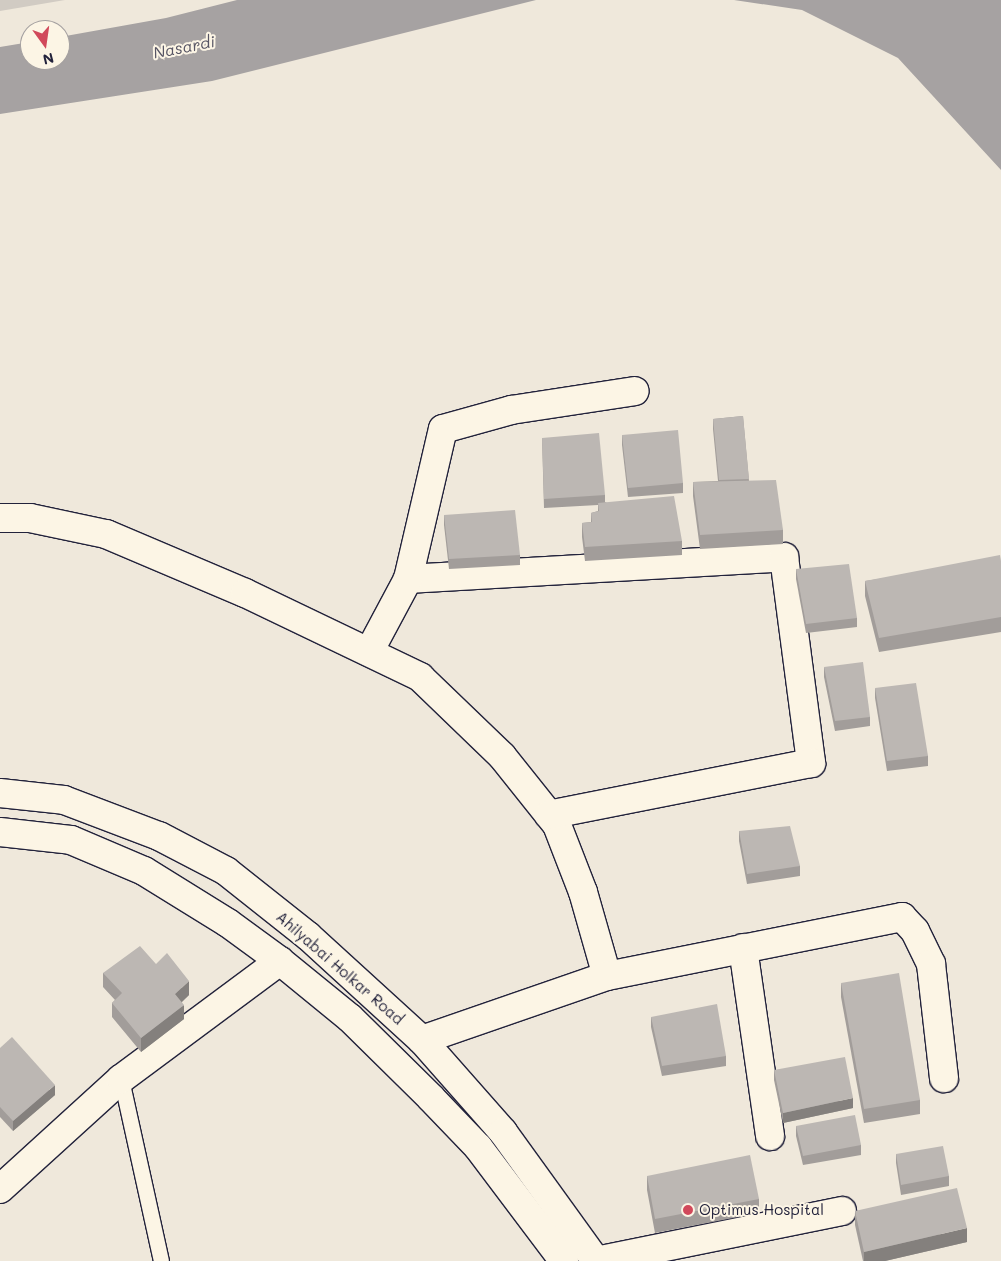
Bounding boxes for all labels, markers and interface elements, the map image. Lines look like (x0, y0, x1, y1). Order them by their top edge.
north arrow (20, 20, 70, 70)
water label: Nasardi (151, 32, 217, 62)
text: N (41, 49, 56, 70)
street label: Ahilyabai Holkar Road (273, 908, 407, 1028)
place label: Optimus Hospital (699, 1201, 824, 1219)
marker: Optimus Hospital (681, 1203, 695, 1217)

